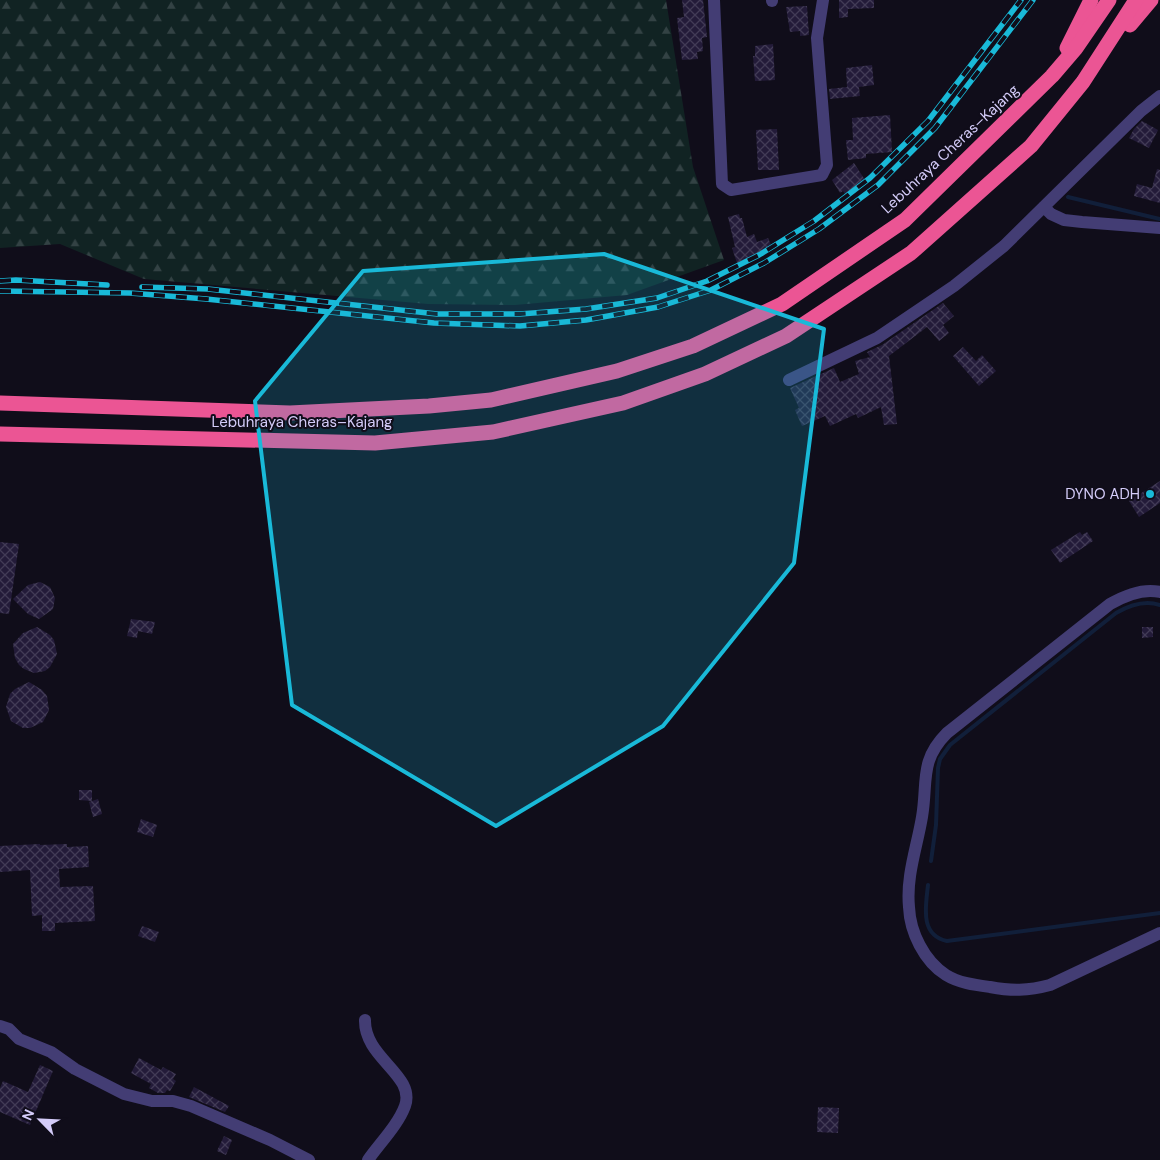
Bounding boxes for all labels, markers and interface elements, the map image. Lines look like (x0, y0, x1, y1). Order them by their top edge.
street label: Lebuhraya Cheras–Kajang (877, 80, 1023, 218)
street label: Lebuhraya Cheras–Kajang (212, 412, 392, 432)
place label: DYNO ADH (1065, 484, 1140, 504)
marker: DYNO ADH (1144, 488, 1156, 500)
north arrow (15, 1095, 65, 1145)
text: N (18, 1106, 38, 1123)

